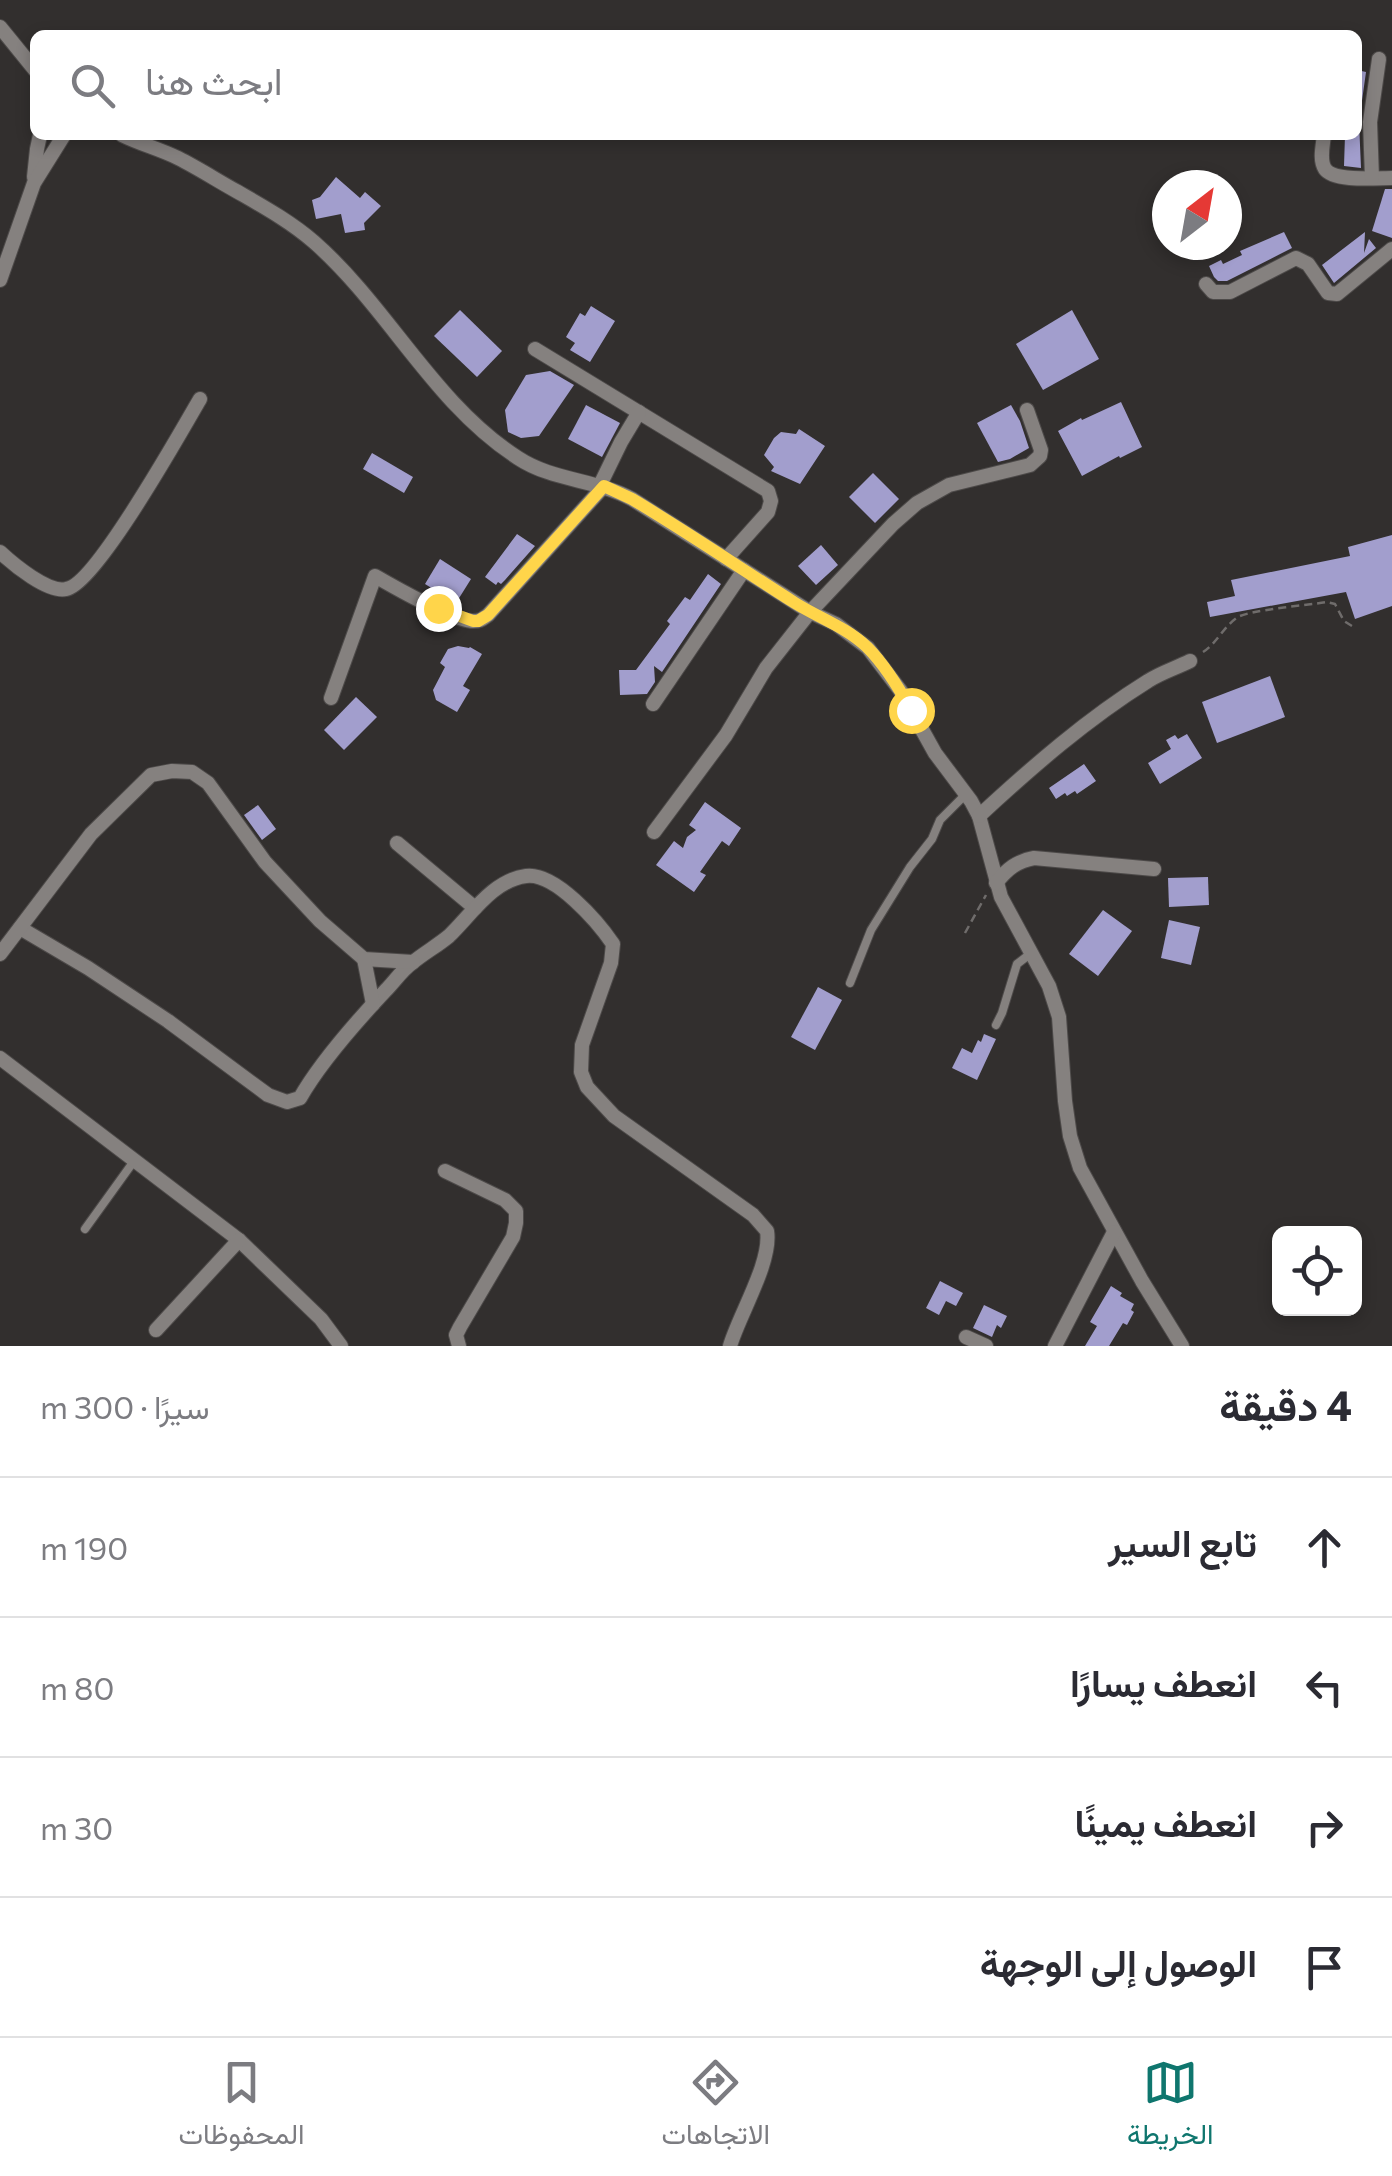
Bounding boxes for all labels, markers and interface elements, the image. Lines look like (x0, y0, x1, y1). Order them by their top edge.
search box (30, 30, 1362, 140)
text: ابحث هنا (145, 56, 283, 103)
icon: search (65, 58, 120, 113)
north arrow (1152, 170, 1242, 260)
route end (416, 586, 462, 632)
route start (889, 688, 935, 734)
map controls (1272, 1226, 1362, 1316)
button: locate (1272, 1226, 1362, 1316)
text: 4 دقيقة (1219, 1378, 1352, 1430)
text: سيرًا · 300 m (40, 1386, 209, 1426)
text: تابع السير (1108, 1518, 1257, 1565)
icon: ahead (1297, 1520, 1352, 1575)
text: 190 m (40, 1527, 128, 1567)
text: انعطف يسارًا (1070, 1658, 1257, 1705)
icon: left (1297, 1660, 1352, 1715)
text: 80 m (40, 1667, 114, 1707)
text: انعطف يمينًا (1075, 1798, 1257, 1845)
icon: right (1297, 1800, 1352, 1855)
text: 30 m (40, 1807, 113, 1847)
text: الوصول إلى الوجهة (980, 1938, 1257, 1985)
icon: arrive (1297, 1940, 1352, 1995)
tab: المحفوظات (178, 2055, 305, 2159)
tab: الاتجاهات (661, 2055, 770, 2159)
tab: الخريطة (1127, 2055, 1214, 2159)

